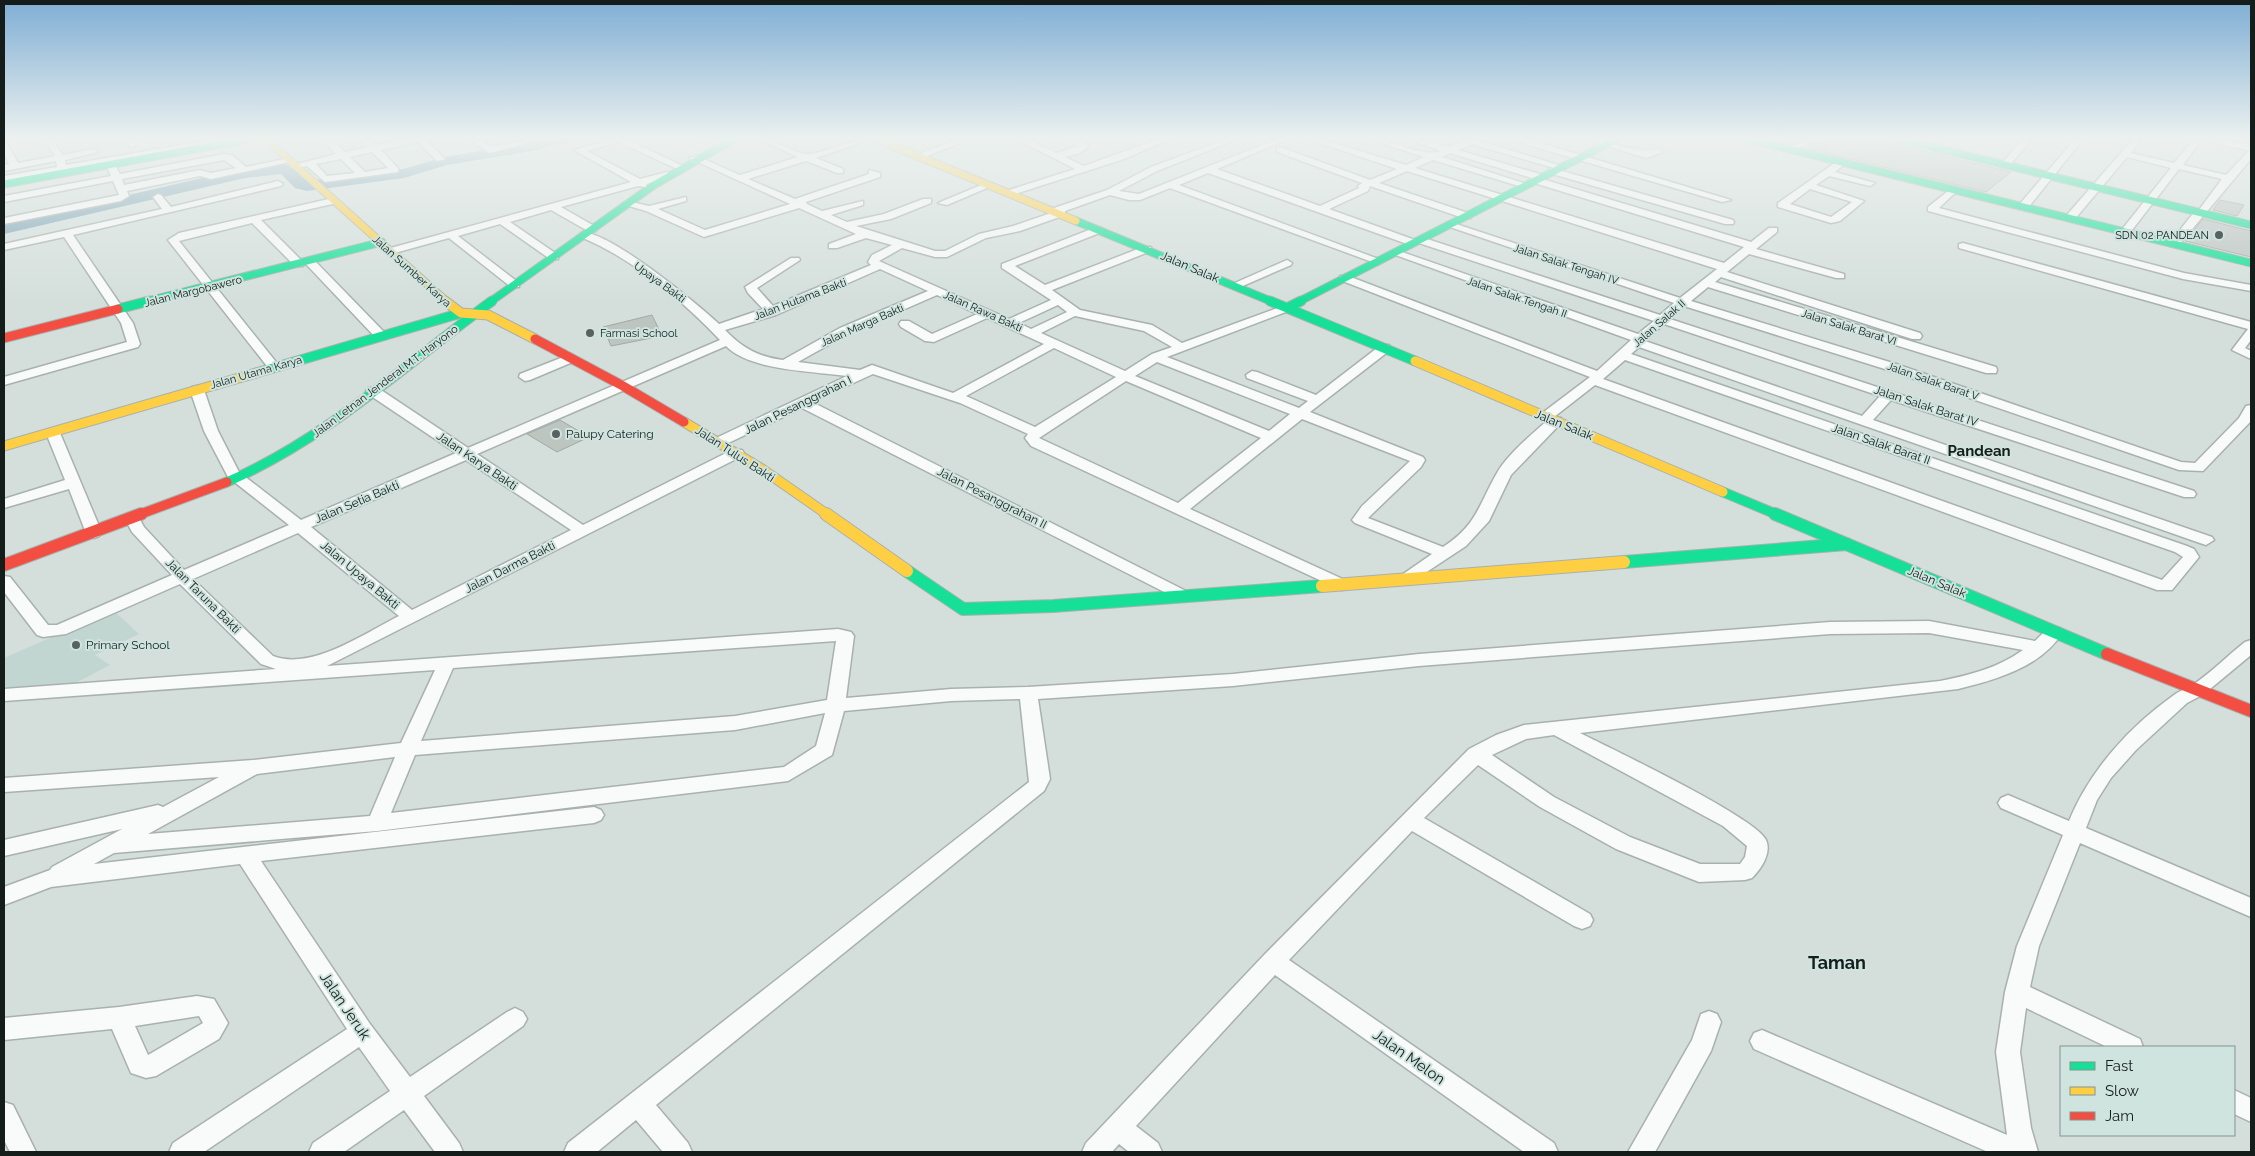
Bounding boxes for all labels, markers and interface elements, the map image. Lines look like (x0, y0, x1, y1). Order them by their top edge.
place label: SDN 02 PANDEAN (2115, 229, 2209, 242)
marker: SDN 02 PANDEAN (2213, 229, 2225, 241)
street label: Jalan Sumber Karya (370, 233, 454, 310)
street label: Jalan Salak Tengah IV (1512, 241, 1621, 288)
street label: Jalan Salak (1159, 248, 1222, 286)
street label: Upaya Bakti (631, 259, 688, 306)
street label: Jalan Margobawero (143, 273, 244, 310)
street label: Jalan Salak Tengah II (1465, 274, 1569, 321)
street label: Jalan Hutama Bakti (752, 276, 848, 323)
street label: Jalan Rawa Bakti (941, 288, 1024, 335)
street label: Jalan Salak II (1630, 297, 1688, 350)
street label: Jalan Marga Bakti (819, 301, 906, 350)
street label: Jalan Salak Barat VI (1800, 307, 1898, 348)
street label: Jalan Letnan Jenderal M.T. Haryono (310, 322, 461, 440)
marker: Farmasi School (584, 327, 596, 339)
place label: Farmasi School (600, 327, 677, 340)
street label: Jalan Utama Karya (209, 353, 304, 392)
street label: Jalan Salak Barat V (1885, 360, 1981, 403)
street label: Jalan Pesanggrahan I (742, 373, 854, 437)
street label: Jalan Salak Barat IV (1872, 383, 1980, 429)
street label: Jalan Salak (1533, 407, 1596, 443)
street label: Jalan Salak Barat II (1830, 421, 1932, 467)
street label: Jalan Tulus Bakti (693, 423, 777, 485)
place label: Palupy Catering (566, 427, 654, 441)
marker: Palupy Catering (550, 428, 562, 440)
street label: Jalan Karya Bakti (434, 429, 520, 493)
district label: Pandean (1947, 442, 2011, 460)
street label: Jalan Pesanggrahan II (935, 464, 1049, 532)
street label: Jalan Setia Bakti (313, 478, 401, 526)
street label: Jalan Upaya Bakti (318, 538, 402, 612)
street label: Jalan Darma Bakti (462, 538, 558, 596)
street label: Jalan Taruna Bakti (163, 556, 243, 636)
street label: Jalan Salak (1906, 563, 1969, 601)
place label: Primary School (86, 638, 170, 652)
marker: Primary School (70, 639, 82, 651)
district label: Taman (1808, 952, 1866, 973)
street label: Jalan Jeruk (316, 969, 374, 1043)
street label: Jalan Melon (1370, 1026, 1448, 1088)
legend (2060, 1046, 2235, 1136)
text: Fast (2105, 1057, 2133, 1075)
text: Slow (2105, 1082, 2139, 1100)
text: Jam (2105, 1107, 2134, 1125)

